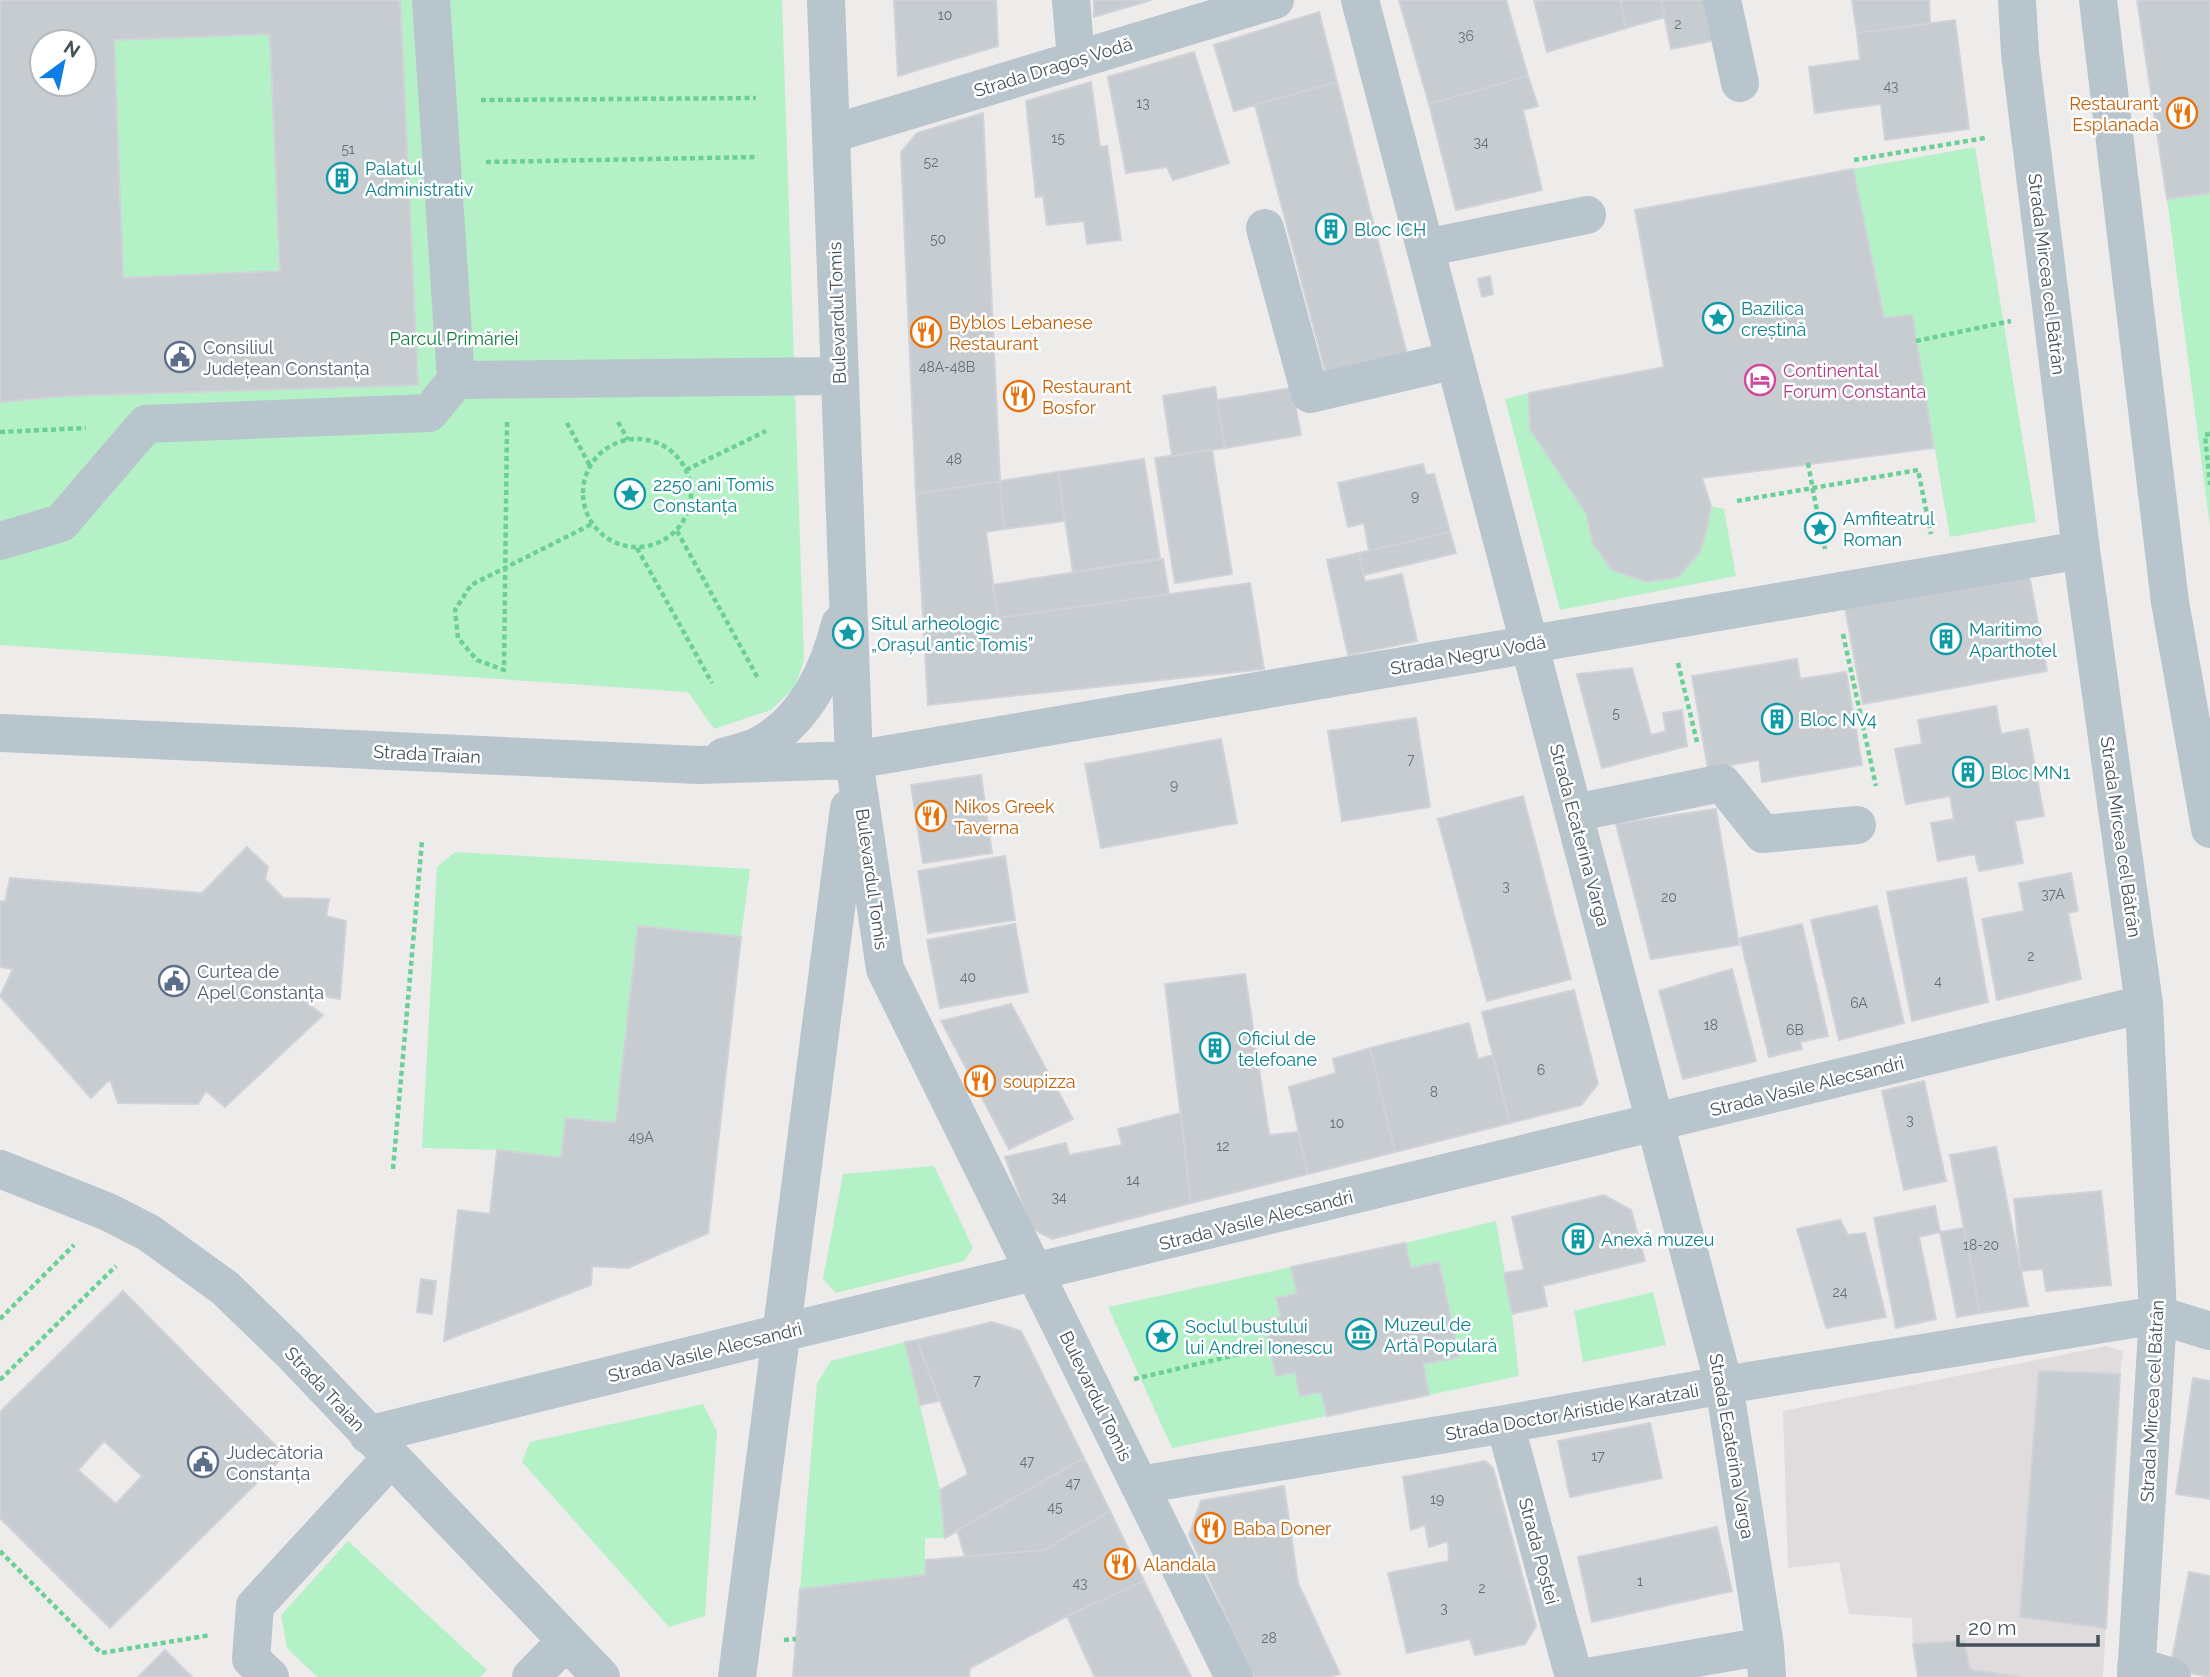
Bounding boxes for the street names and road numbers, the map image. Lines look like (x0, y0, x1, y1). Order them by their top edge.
street label: Strada Dragoș Vodă (971, 33, 1135, 101)
street label: Strada Mircea cel Bătrân (2024, 172, 2070, 376)
street label: Bulevardul Tomis (824, 241, 850, 384)
street label: Strada Negru Vodă (1389, 631, 1547, 679)
street label: Strada Mircea cel Bătrân (2097, 735, 2145, 939)
street label: Strada Traian (373, 741, 481, 767)
street label: Strada Ecaterina Varga (1546, 742, 1614, 928)
street label: Bulevardul Tomis (852, 807, 892, 951)
street label: Strada Vasile Alecsandri (1708, 1052, 1906, 1120)
street label: Strada Vasile Alecsandri (1157, 1186, 1355, 1254)
street label: Strada Mircea cel Bătrân (2136, 1299, 2168, 1503)
street label: Strada Vasile Alecsandri (606, 1318, 804, 1386)
street label: Bulevardul Tomis (1055, 1327, 1137, 1465)
street label: Strada Traian (281, 1342, 369, 1436)
street label: Strada Ecaterina Varga (1705, 1352, 1759, 1540)
street label: Strada Doctor Aristide Karatzali (1444, 1379, 1700, 1445)
street label: Strada Poștei (1515, 1496, 1563, 1606)

